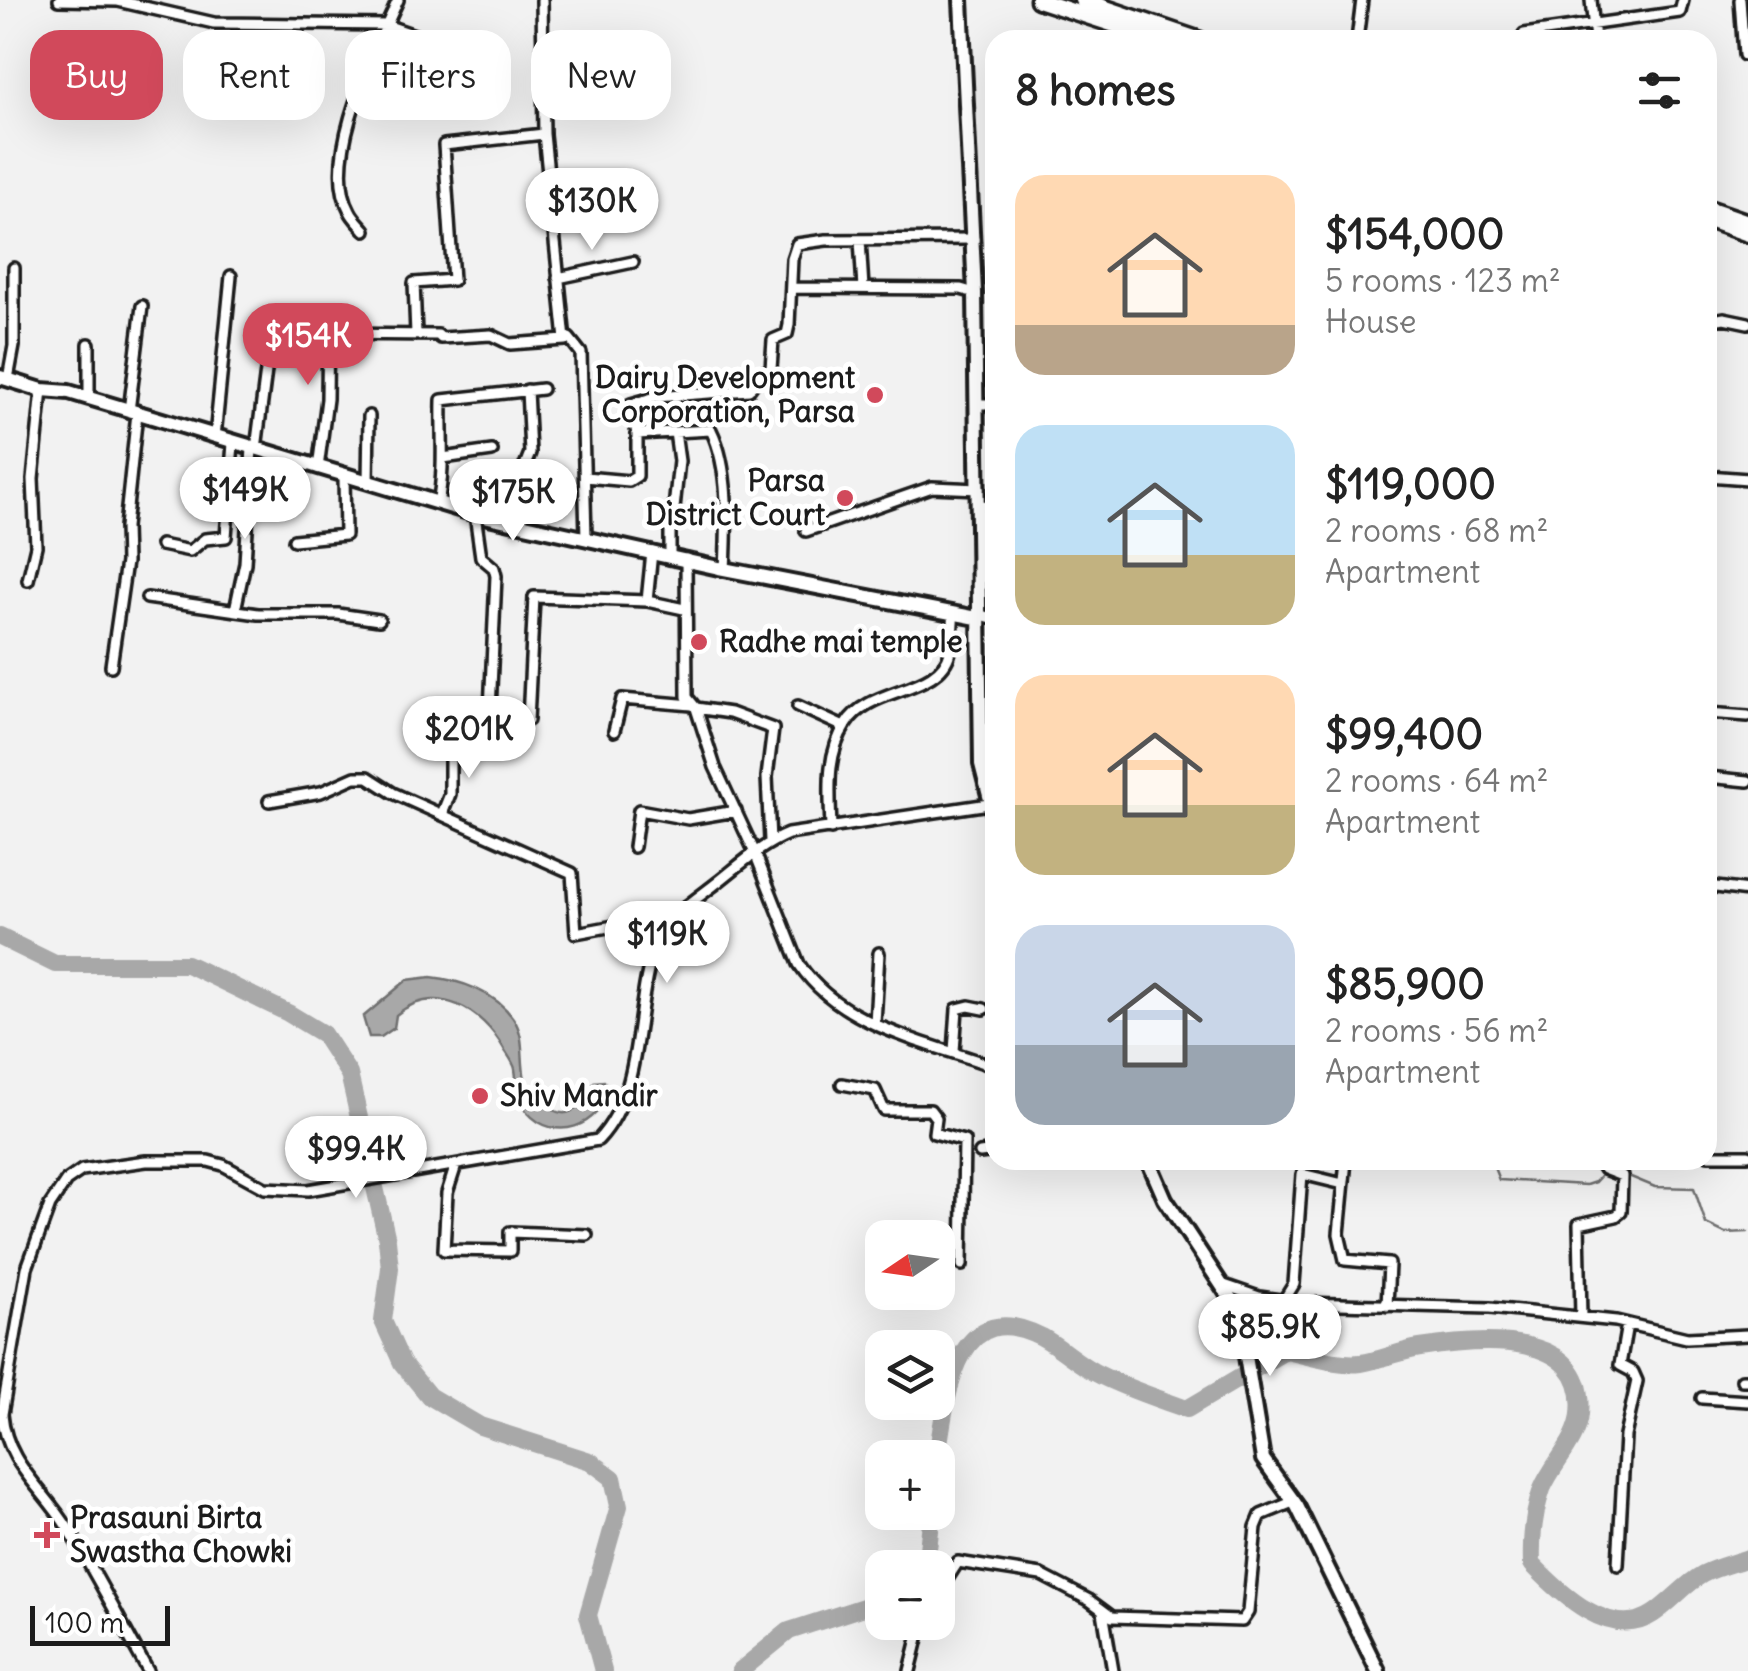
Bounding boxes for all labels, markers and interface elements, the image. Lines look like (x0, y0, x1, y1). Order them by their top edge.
chip: Buy (30, 30, 163, 120)
chip: Rent (183, 30, 325, 120)
chip: Filters (345, 30, 511, 120)
chip: New (531, 30, 671, 120)
icon: filters (1632, 63, 1687, 118)
text: 8 homes (1015, 64, 1176, 116)
pin: $130K (522, 168, 662, 253)
text: $130K (548, 180, 636, 221)
text: $154,000 (1325, 208, 1504, 260)
icon: home (1095, 215, 1215, 335)
text: 5 rooms · 123 m² (1325, 260, 1561, 301)
text: House (1325, 301, 1416, 342)
pin: $154K (238, 303, 378, 388)
text: $154K (265, 315, 351, 356)
place label: Dairy Development Corporation, Parsa (595, 358, 855, 430)
marker: Dairy Development Corporation, Parsa (864, 384, 886, 406)
pin: $149K (175, 457, 315, 542)
text: $119,000 (1325, 458, 1496, 510)
pin: $175K (443, 459, 583, 544)
place label: Parsa District Court (646, 461, 825, 533)
icon: home (1095, 465, 1215, 585)
text: $149K (202, 469, 288, 510)
text: $175K (471, 471, 555, 512)
marker: Parsa District Court (834, 487, 856, 509)
text: 2 rooms · 68 m² (1325, 510, 1548, 551)
text: Apartment (1325, 551, 1480, 592)
place label: Radhe mai temple (719, 622, 963, 660)
marker: Radhe mai temple (688, 631, 710, 653)
pin: $201K (399, 696, 539, 781)
text: $201K (425, 708, 513, 749)
text: $99,400 (1325, 708, 1483, 760)
icon: home (1095, 715, 1215, 835)
text: 2 rooms · 64 m² (1325, 760, 1548, 801)
text: Apartment (1325, 801, 1480, 842)
pin: $119K (597, 901, 737, 986)
text: $119K (627, 913, 707, 954)
text: $85,900 (1325, 958, 1485, 1010)
icon: home (1095, 965, 1215, 1085)
text: 2 rooms · 56 m² (1325, 1010, 1548, 1051)
text: Apartment (1325, 1051, 1480, 1092)
place label: Shiv Mandir (500, 1076, 658, 1114)
marker: Shiv Mandir (469, 1085, 491, 1107)
pin: $99.4K (275, 1116, 437, 1201)
text: $99.4K (307, 1128, 405, 1169)
north arrow (865, 1220, 955, 1310)
map controls (865, 1220, 955, 1640)
pin: $85.9K (1189, 1294, 1351, 1379)
text: $85.9K (1220, 1306, 1320, 1347)
button: layers (865, 1330, 955, 1420)
button: + (865, 1440, 955, 1530)
place label: Prasauni Birta Swastha Chowki (70, 1498, 292, 1570)
marker: Prasauni Birta Swastha Chowki (34, 1522, 60, 1548)
button: − (865, 1550, 955, 1640)
scale bar (30, 1601, 170, 1646)
text: 100 m (45, 1605, 124, 1641)

